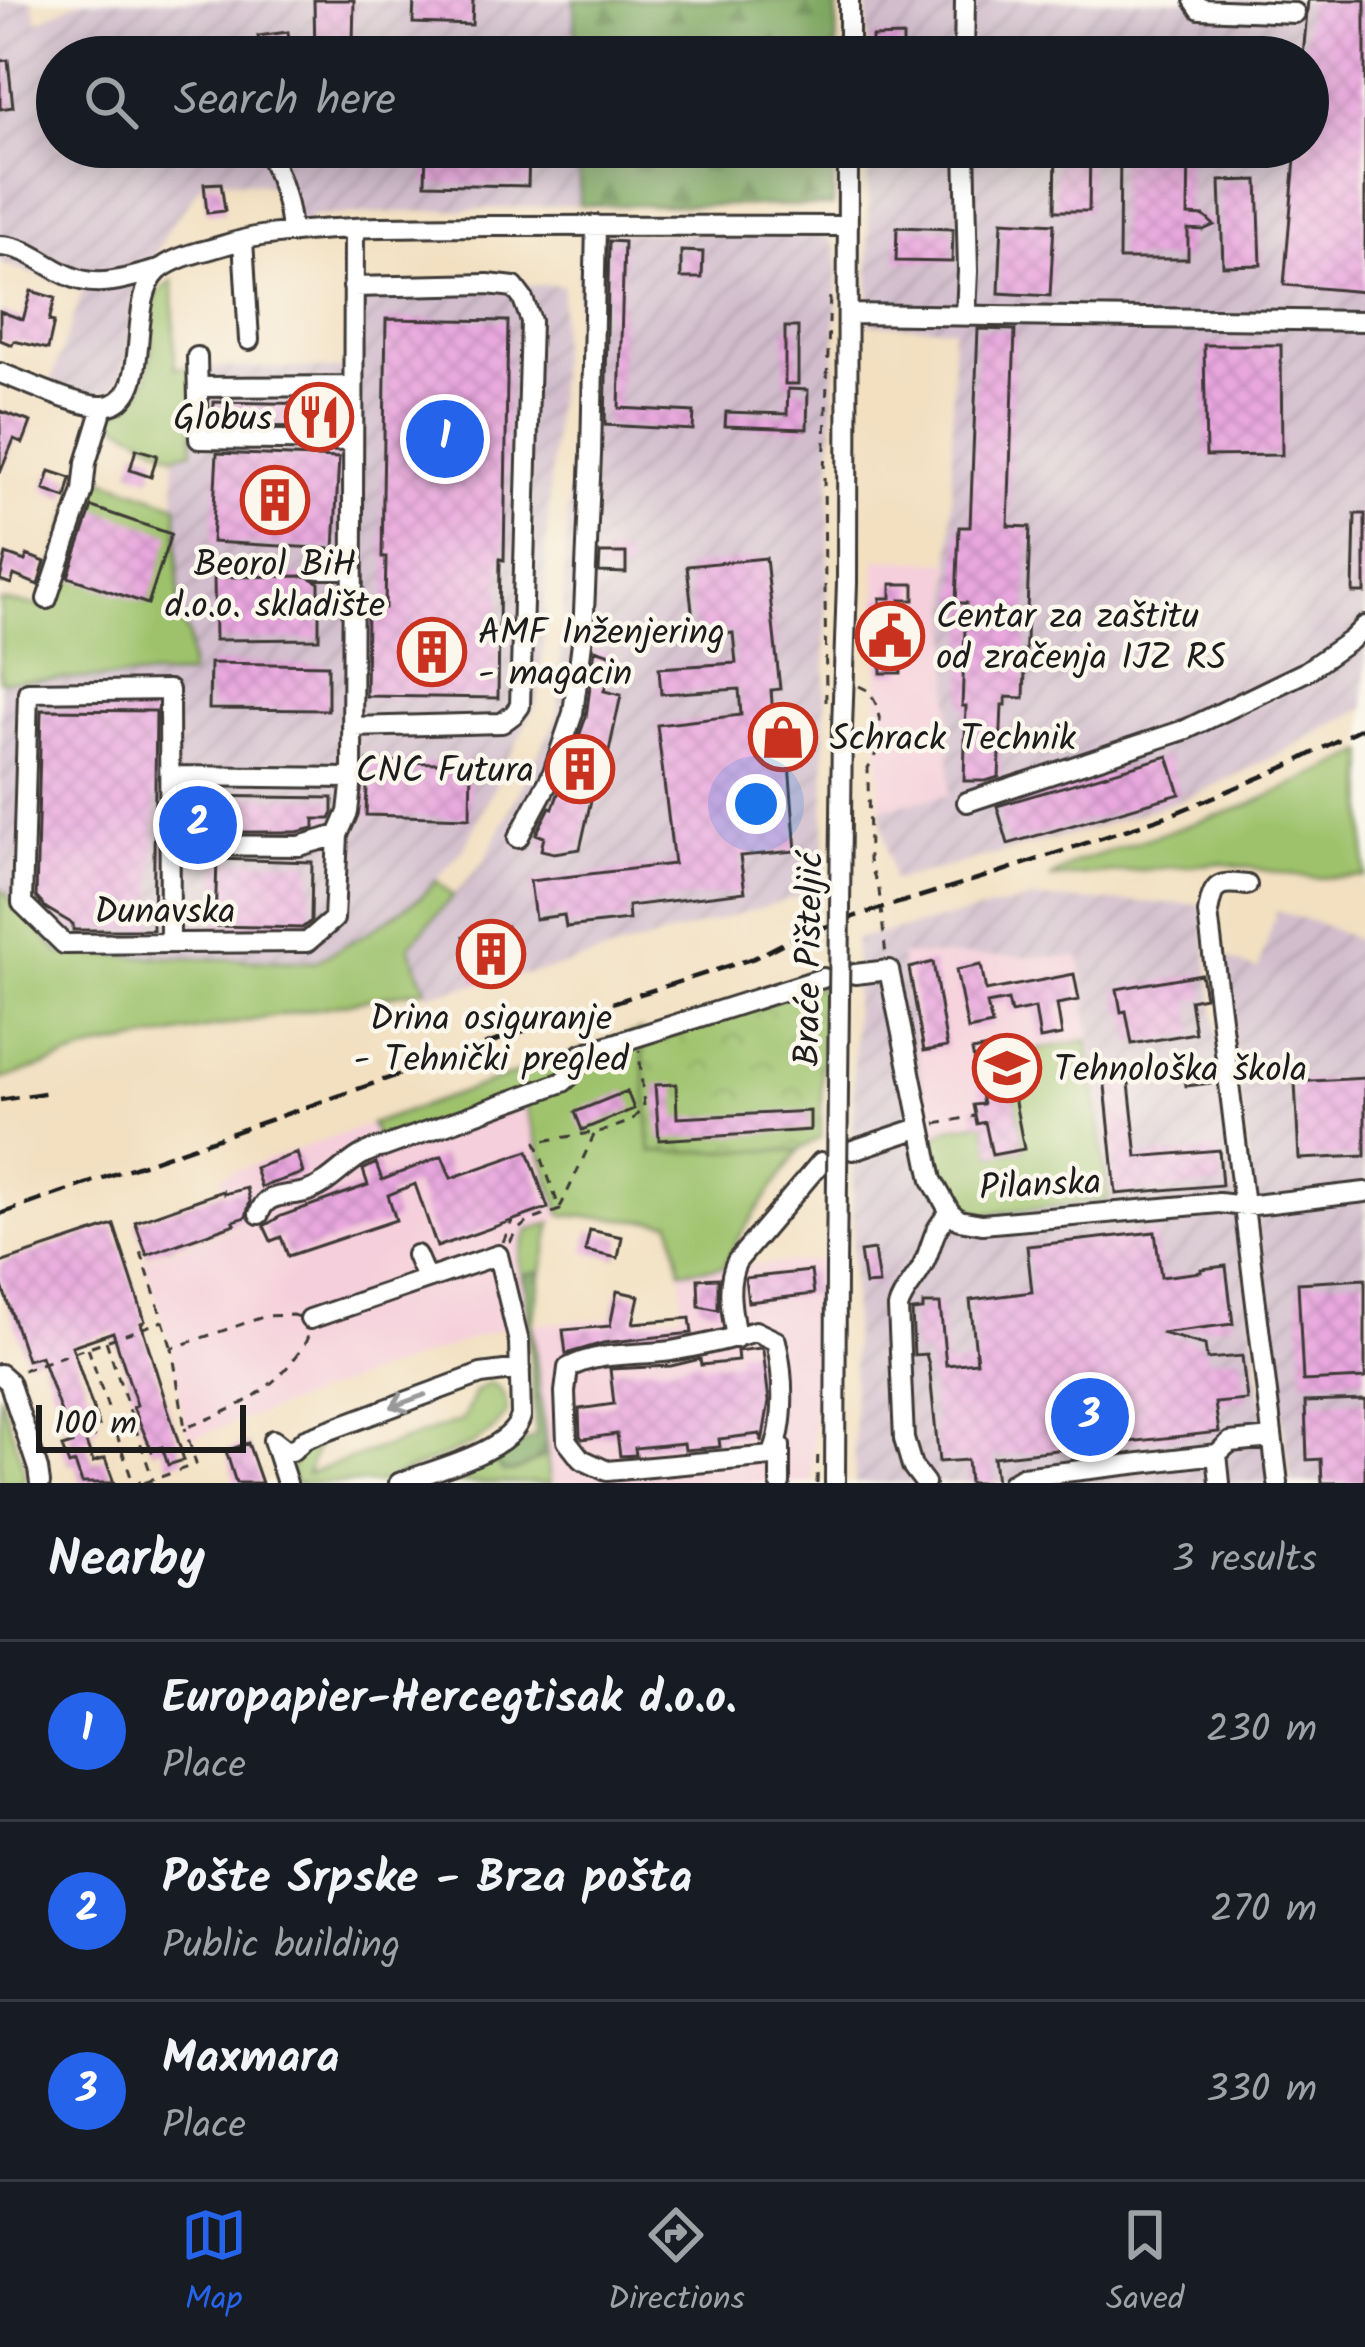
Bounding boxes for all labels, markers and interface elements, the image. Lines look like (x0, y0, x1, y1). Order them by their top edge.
search box (36, 36, 1329, 168)
text: Search here (174, 66, 396, 138)
icon: search (78, 69, 144, 135)
restaurant icon: Globus (284, 382, 354, 452)
place label: Globus (173, 392, 272, 449)
pin: 1 (406, 394, 484, 484)
building icon: Beorol BiH d.o.o. skladište (240, 465, 310, 535)
place label: Beorol BiH d.o.o. skladište (165, 538, 385, 636)
place label: Centar za zaštitu od zračenja IJZ RS (936, 590, 1226, 688)
public building icon: Centar za zaštitu od zračenja IJZ RS (855, 601, 925, 671)
place label: AMF Inženjering - magacin (478, 606, 725, 704)
building icon: AMF Inženjering - magacin (397, 617, 467, 687)
shop icon: Schrack Technik (748, 702, 818, 772)
place label: Schrack Technik (830, 712, 1077, 769)
building icon: CNC Futura (545, 734, 615, 804)
place label: CNC Futura (356, 744, 534, 801)
your location (726, 774, 786, 834)
pin: 2 (159, 780, 237, 870)
street label: Braće Pišteljić (780, 849, 841, 1067)
street label: Dunavska (95, 885, 235, 942)
building icon: Drina osiguranje - Tehnički pregled (456, 919, 526, 989)
place label: Drina osiguranje - Tehnički pregled (354, 992, 629, 1090)
school or university icon: Tehnološka škola (972, 1033, 1042, 1103)
place label: Tehnološka škola (1054, 1043, 1307, 1100)
street label: Pilanska (978, 1155, 1103, 1218)
pin: 3 (1051, 1372, 1129, 1462)
one-way arrow (391, 1392, 428, 1413)
scale bar (36, 1399, 246, 1452)
text: 100 m (54, 1399, 137, 1452)
text: Nearby (48, 1521, 205, 1602)
text: 3 results (1172, 1530, 1317, 1592)
text: Europapier-Hercegtisak d.o.o. (162, 1664, 737, 1736)
text: 1 (81, 1700, 93, 1762)
text: 230 m (1206, 1700, 1317, 1762)
text: Place (162, 1736, 246, 1798)
text: Pošte Srpske - Brza pošta (162, 1844, 692, 1916)
text: 2 (76, 1880, 98, 1942)
text: 270 m (1210, 1880, 1317, 1942)
text: Public building (162, 1916, 400, 1978)
text: Maxmara (162, 2024, 339, 2096)
text: 3 (76, 2060, 98, 2122)
text: 330 m (1206, 2060, 1317, 2122)
text: Place (162, 2096, 246, 2158)
tab: Map (181, 2202, 247, 2327)
tab: Directions (608, 2202, 745, 2327)
tab: Saved (1106, 2202, 1184, 2327)

